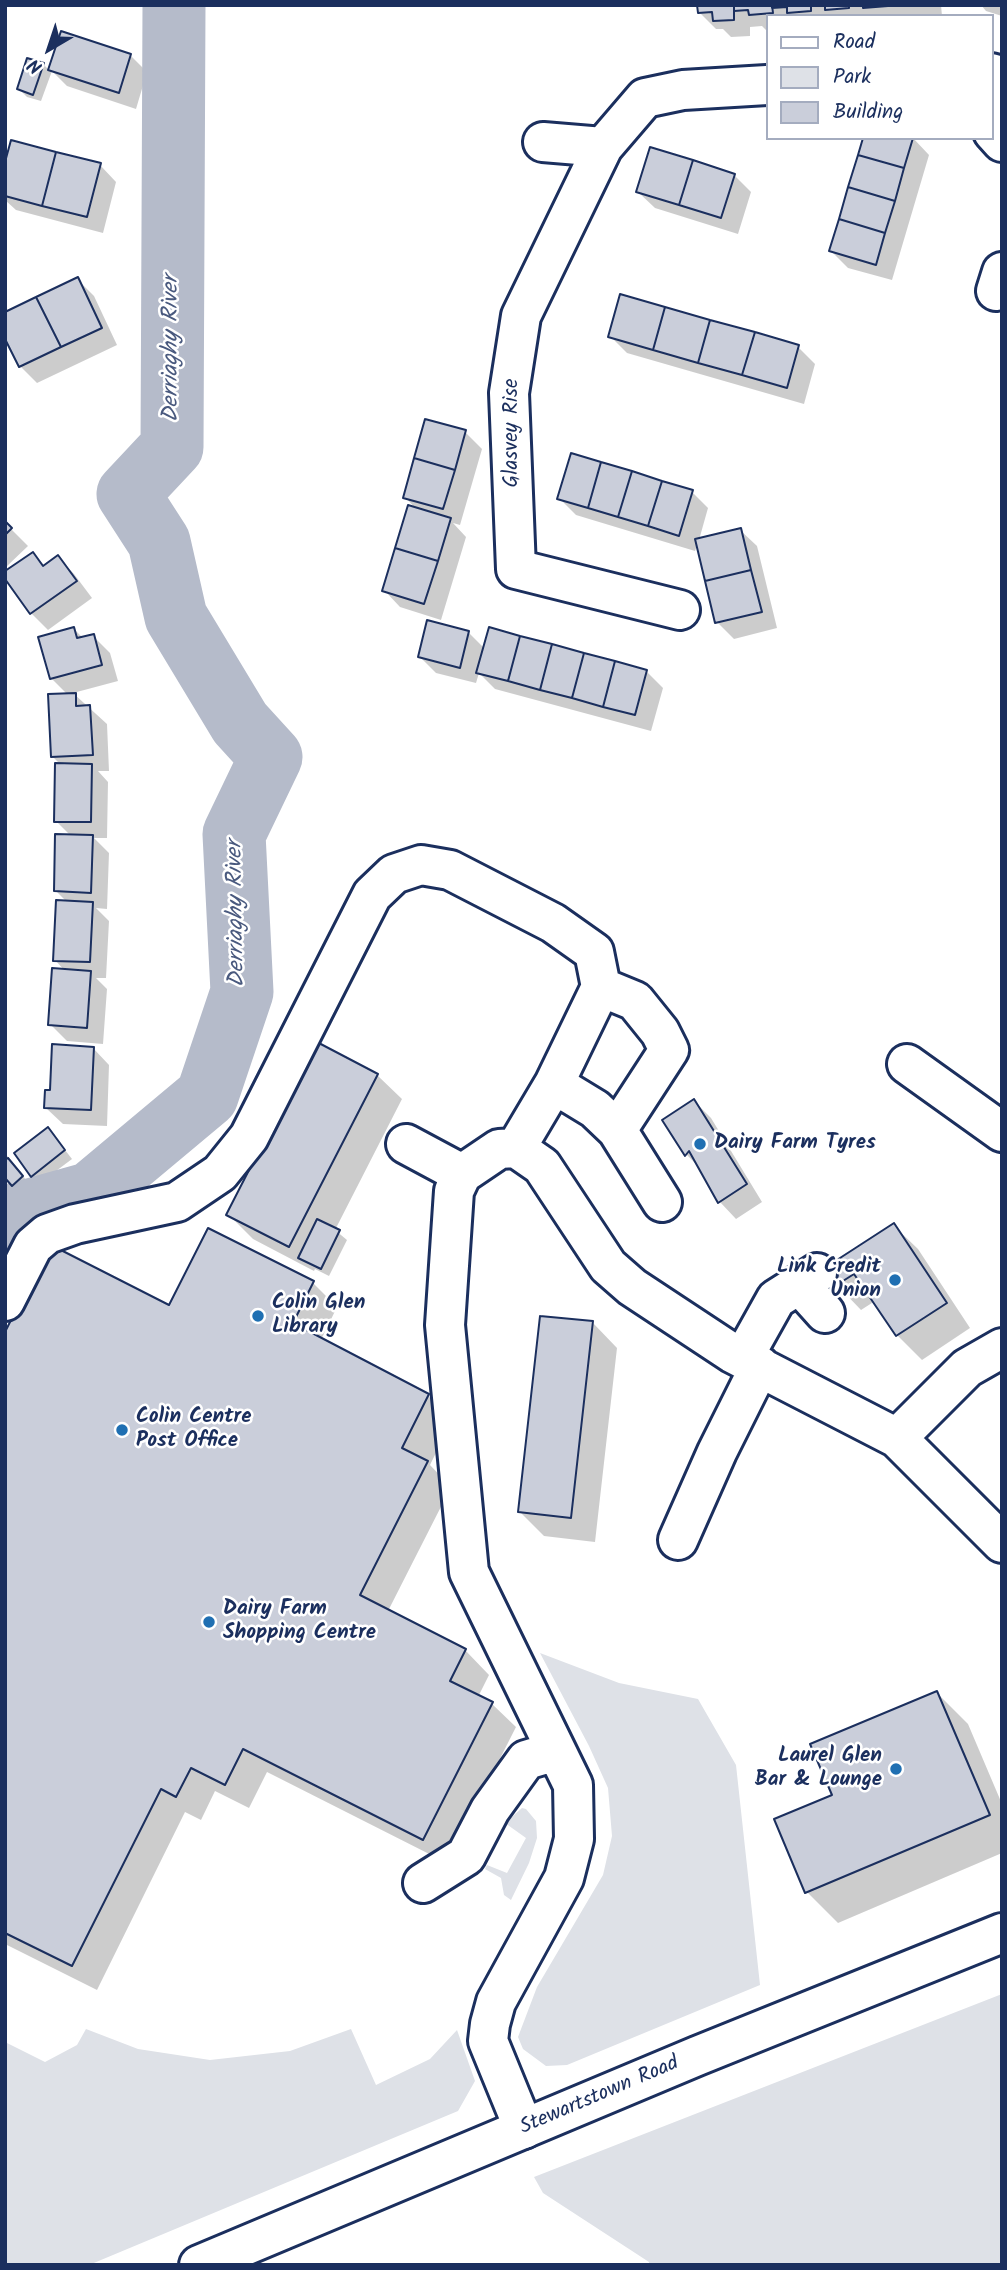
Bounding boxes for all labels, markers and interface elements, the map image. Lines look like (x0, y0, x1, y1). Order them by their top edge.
north arrow (14, 14, 84, 84)
legend (766, 14, 993, 140)
text: Road (833, 26, 875, 59)
text: N (22, 50, 50, 81)
text: Park (833, 61, 871, 94)
text: Building (833, 96, 903, 129)
water label: Derriaghy River (159, 276, 187, 422)
street label: Glasvey Rise (500, 378, 526, 488)
water label: Derriaghy River (223, 841, 253, 987)
place label: Dairy Farm Tyres (714, 1131, 876, 1157)
marker: Dairy Farm Tyres (692, 1136, 708, 1152)
place label: Link Credit Union (777, 1255, 881, 1305)
marker: Link Credit Union (887, 1272, 903, 1288)
place label: Colin Glen Library (272, 1291, 365, 1341)
marker: Colin Glen Library (250, 1308, 266, 1324)
place label: Colin Centre Post Office (136, 1405, 251, 1455)
marker: Colin Centre Post Office (114, 1422, 130, 1438)
place label: Dairy Farm Shopping Centre (223, 1597, 376, 1647)
marker: Dairy Farm Shopping Centre (201, 1614, 217, 1630)
place label: Laurel Glen Bar & Lounge (755, 1744, 882, 1794)
marker: Laurel Glen Bar & Lounge (888, 1761, 904, 1777)
street label: Stewartstown Road (517, 2052, 683, 2142)

